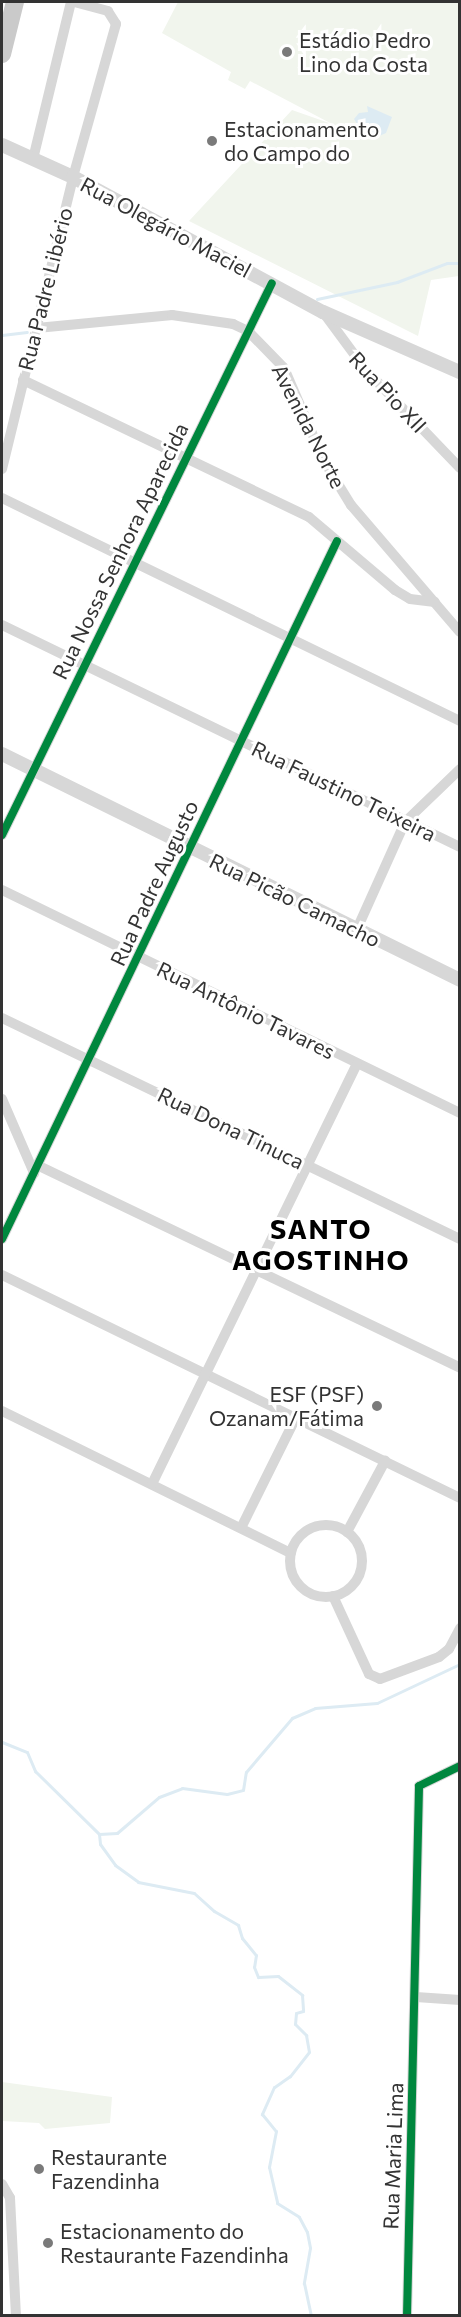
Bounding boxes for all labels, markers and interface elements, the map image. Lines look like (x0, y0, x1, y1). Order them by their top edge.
place label: Estádio Pedro Lino da Costa (299, 27, 431, 77)
marker: Estádio Pedro Lino da Costa (280, 45, 294, 59)
place label: Estacionamento do Campo do (224, 116, 379, 166)
marker: Estacionamento do Campo do (205, 134, 219, 148)
street label: Rua Olegário Maciel (76, 171, 256, 283)
street label: Rua Padre Libério (13, 205, 77, 373)
street label: Rua Pio XII (344, 346, 432, 438)
street label: Avenida Norte (267, 360, 351, 492)
street label: Rua Nossa Senhora Aparecida (47, 419, 193, 683)
street label: Rua Faustino Teixeira (248, 735, 440, 847)
street label: Rua Padre Augusto (105, 796, 203, 970)
street label: Rua Picão Camacho (206, 848, 384, 952)
street label: Rua Antônio Tavares (153, 956, 339, 1064)
street label: Rua Dona Tinuca (154, 1082, 308, 1174)
district label: SANTO AGOSTINHO (232, 1212, 410, 1275)
place label: ESF (PSF) Ozanam/Fátima (209, 1381, 364, 1431)
marker: ESF (PSF) Ozanam/Fátima (368, 1397, 386, 1415)
street label: Rua Maria Lima (378, 2082, 408, 2230)
place label: Restaurante Fazendinha (51, 2144, 167, 2194)
marker: Restaurante Fazendinha (32, 2162, 46, 2176)
place label: Estacionamento do Restaurante Fazendinha (60, 2218, 289, 2268)
marker: Estacionamento do Restaurante Fazendinha (41, 2236, 55, 2250)

